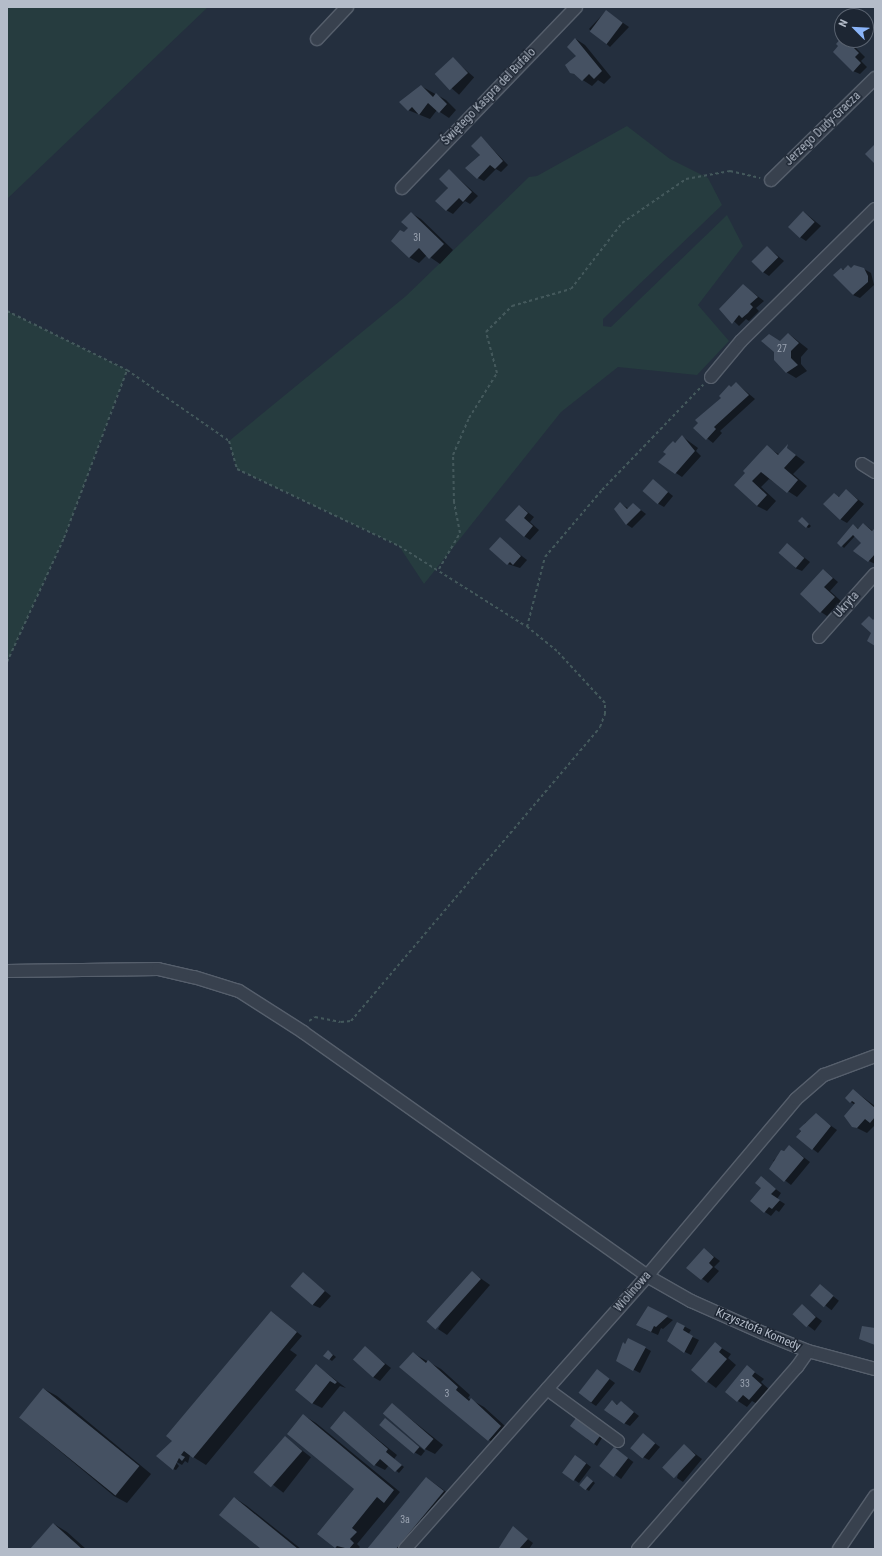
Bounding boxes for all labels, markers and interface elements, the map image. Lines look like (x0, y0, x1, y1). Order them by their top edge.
north arrow (834, 8, 874, 48)
text: N (836, 18, 851, 29)
street label: Świętego Kaspra del Bufalo (439, 45, 539, 149)
street label: Jerzego Dudy-Gracza (782, 89, 864, 169)
house number: 3I (413, 232, 421, 244)
house number: 27 (777, 343, 787, 355)
street label: Ukryta (832, 589, 862, 621)
street label: Wiolinowa (612, 1269, 654, 1315)
street label: Krzysztofa Komedy (713, 1306, 803, 1354)
house number: 33 (740, 1378, 750, 1390)
house number: 3 (445, 1388, 449, 1400)
house number: 3a (400, 1514, 410, 1526)

